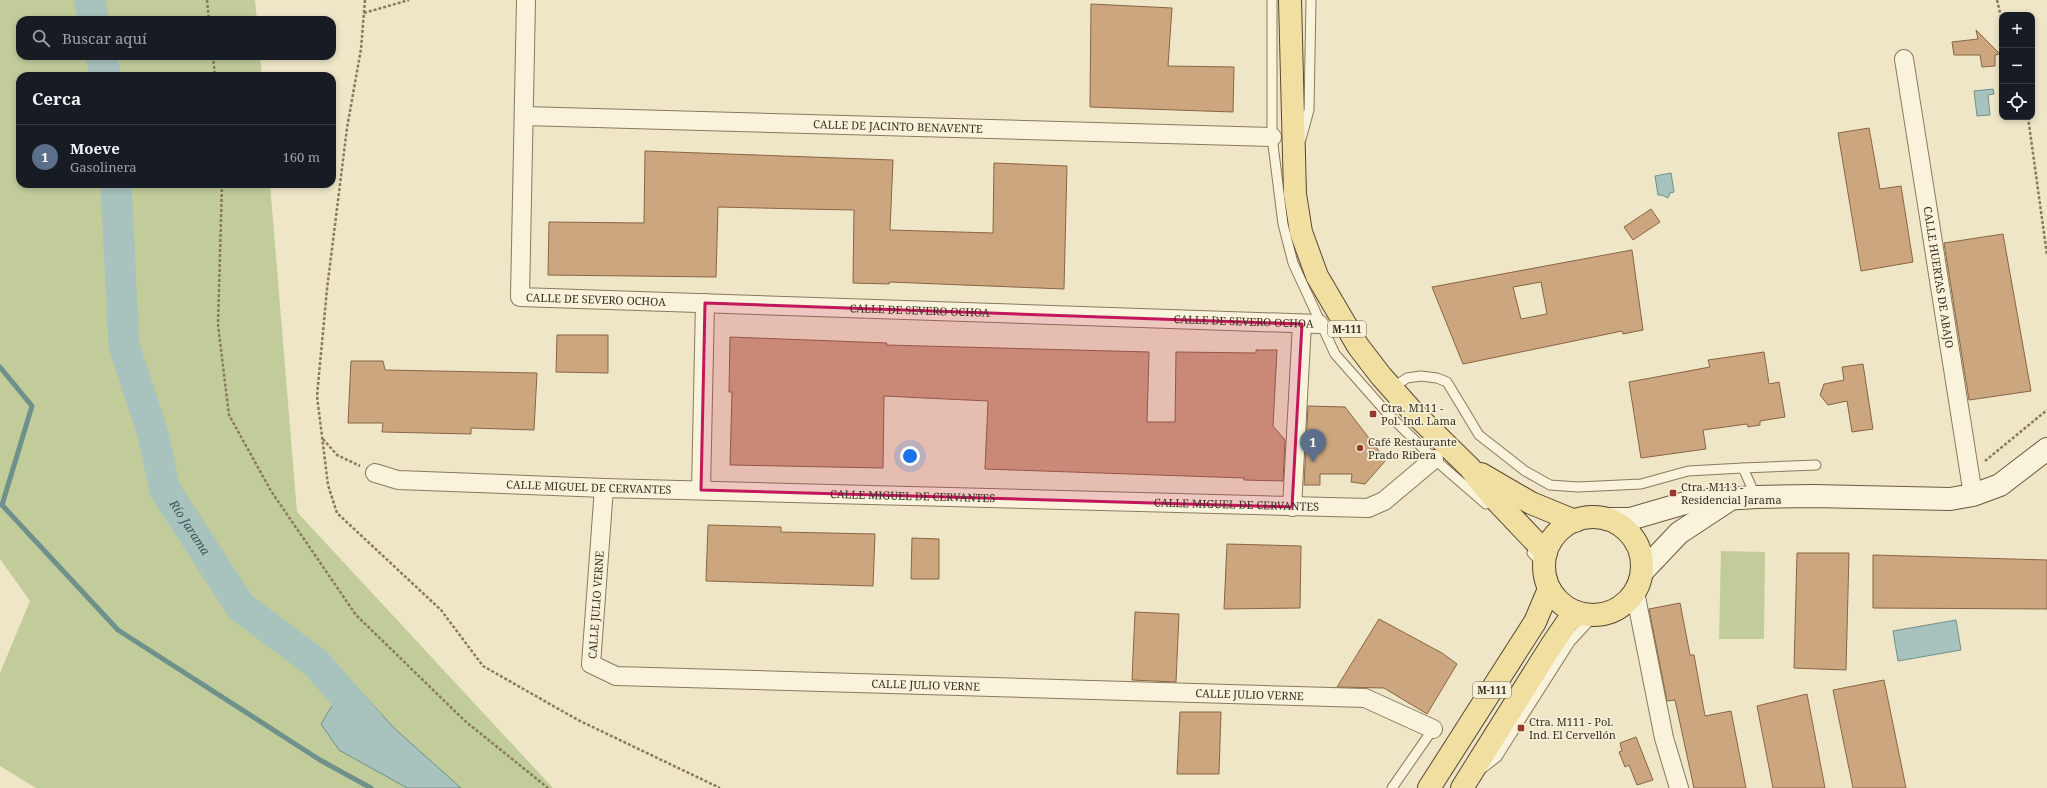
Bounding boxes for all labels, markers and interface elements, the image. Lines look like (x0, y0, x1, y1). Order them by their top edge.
map controls (1999, 12, 2035, 120)
button: + (1999, 12, 2035, 48)
search box (16, 16, 336, 60)
icon: search (30, 27, 52, 49)
text: Buscar aquí (62, 28, 147, 48)
button: − (1999, 48, 2035, 84)
button: locate (1999, 84, 2035, 120)
text: Cerca (32, 87, 81, 110)
street label: CALLE DE JACINTO BENAVENTE (813, 116, 983, 136)
text: Moeve (70, 138, 120, 158)
text: 1 (41, 148, 49, 166)
text: 160 m (283, 148, 320, 166)
text: Gasolinera (70, 158, 137, 176)
street label: CALLE HUERTAS DE ABAJO (1920, 205, 1958, 349)
street label: CALLE DE SEVERO OCHOA (526, 289, 666, 309)
street label: CALLE DE SEVERO OCHOA (849, 300, 990, 320)
street label: CALLE DE SEVERO OCHOA (1173, 311, 1314, 331)
road number: M-111 (1328, 321, 1366, 337)
place label: Ctra. M111 - Pol. Ind. Lama (1381, 400, 1456, 428)
marker: Ctra. M111 - Pol. Ind. Lama (1368, 409, 1378, 419)
pin: 1 (1300, 429, 1326, 462)
place label: Café Restaurante Prado Ribera (1368, 434, 1457, 462)
marker: Café Restaurante Prado Ribera (1355, 443, 1365, 453)
your location (900, 446, 920, 466)
street label: CALLE MIGUEL DE CERVANTES (506, 476, 672, 497)
place label: Ctra. M113 - Residencial Jarama (1681, 479, 1782, 507)
street label: CALLE MIGUEL DE CERVANTES (830, 486, 996, 505)
marker: Ctra. M113 - Residencial Jarama (1668, 488, 1678, 498)
street label: CALLE MIGUEL DE CERVANTES (1154, 494, 1319, 514)
water label: Río Jarama (165, 495, 214, 558)
street label: CALLE JULIO VERNE (584, 550, 607, 660)
street label: CALLE JULIO VERNE (871, 676, 980, 694)
road number: M-111 (1473, 682, 1511, 698)
street label: CALLE JULIO VERNE (1195, 685, 1304, 703)
place label: Ctra. M111 - Pol. Ind. El Cervellón (1529, 714, 1616, 742)
marker: Ctra. M111 - Pol. Ind. El Cervellón (1516, 723, 1526, 733)

